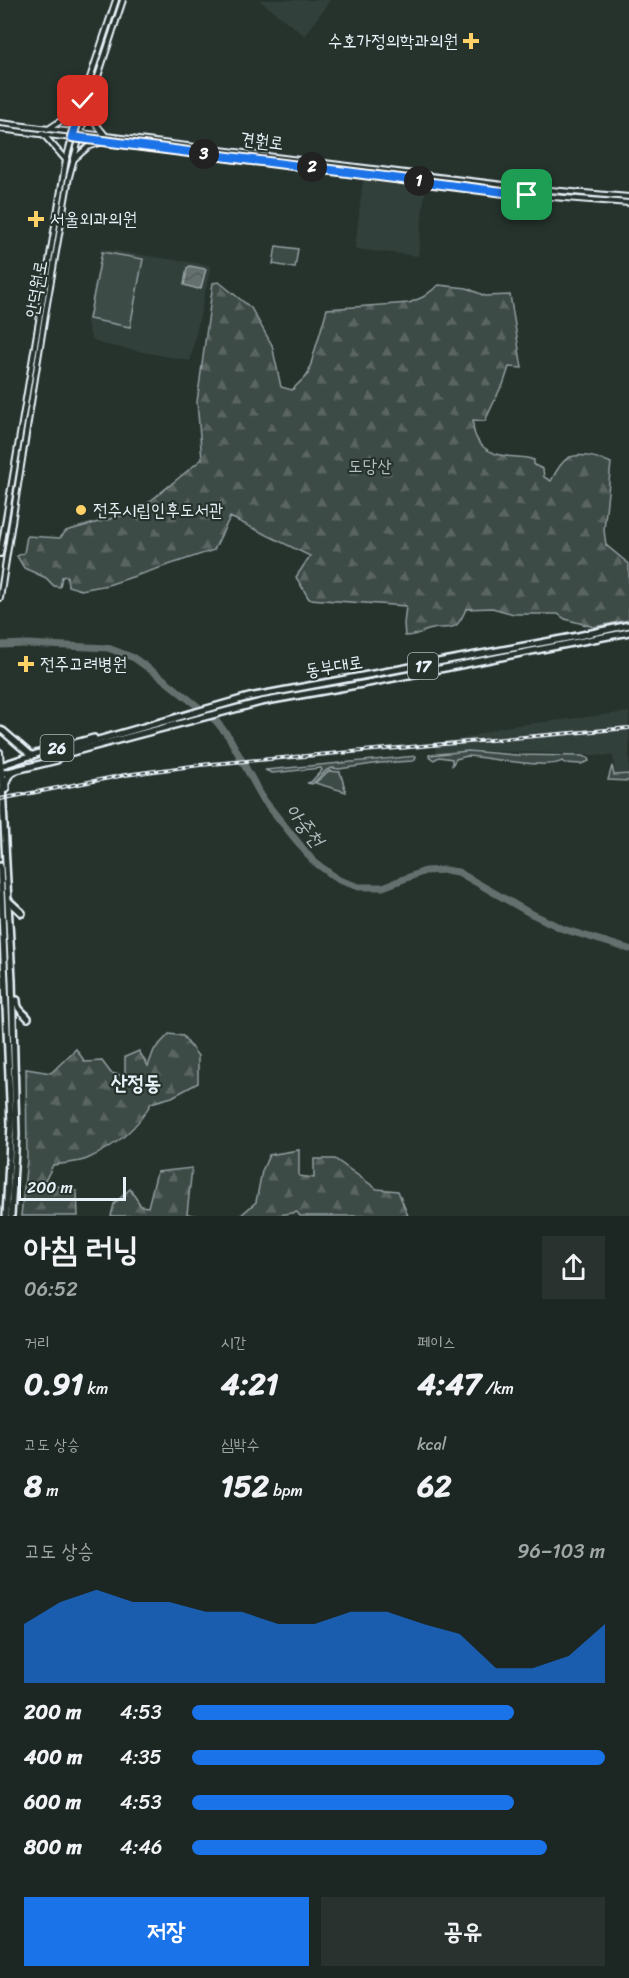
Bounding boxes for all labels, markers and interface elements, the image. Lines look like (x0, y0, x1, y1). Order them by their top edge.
place label: 수호가정의학과의원 (328, 25, 458, 57)
marker: 수호가정의학과의원 (462, 32, 480, 50)
pin (57, 75, 108, 126)
icon: check (66, 84, 99, 117)
street label: 견훤로 (238, 122, 286, 160)
pin: 3 (189, 139, 219, 169)
text: 3 (200, 139, 208, 168)
pin: 2 (297, 152, 327, 182)
text: 2 (307, 152, 317, 181)
pin: 1 (404, 166, 434, 196)
text: 1 (416, 166, 422, 195)
pin (501, 169, 552, 220)
icon: arrive (510, 178, 543, 211)
place label: 서울외과의원 (50, 203, 137, 235)
marker: 서울외과의원 (27, 210, 45, 228)
street label: 안덕원로 (15, 258, 57, 320)
park label: 도당산 (348, 450, 392, 482)
place label: 전주시립인후도서관 (93, 494, 223, 526)
marker: 전주시립인후도서관 (74, 503, 88, 517)
street label: 동부대로 (303, 646, 365, 686)
place label: 전주고려병원 (40, 648, 127, 680)
road number: 17 (408, 653, 438, 679)
marker: 전주고려병원 (17, 655, 35, 673)
road number: 26 (40, 735, 74, 761)
water label: 아중천 (276, 796, 335, 857)
district label: 산정동 (111, 1064, 161, 1102)
text: 200 m (27, 1173, 73, 1202)
scale bar (18, 1174, 126, 1202)
text: 아침 러닝 (24, 1220, 139, 1278)
button: share (542, 1236, 605, 1299)
text: 06:52 (24, 1272, 78, 1307)
text: 거리 (24, 1328, 50, 1357)
text: 시간 (221, 1328, 246, 1357)
text: 페이스 (417, 1328, 456, 1357)
text: 0.91 (24, 1357, 83, 1411)
text: 4:21 (221, 1357, 279, 1411)
text: 4:47 (417, 1357, 481, 1411)
text: km (83, 1374, 108, 1403)
text: /km (481, 1374, 514, 1403)
text: 고도 상승 (24, 1430, 80, 1459)
text: 심박수 (221, 1430, 259, 1459)
text: kcal (417, 1430, 446, 1459)
text: 8 (24, 1459, 42, 1513)
text: 152 (221, 1459, 269, 1513)
text: 62 (417, 1459, 452, 1513)
text: m (42, 1476, 59, 1505)
text: bpm (269, 1476, 303, 1505)
text: 고도 상승 (24, 1534, 94, 1569)
text: 96–103 m (517, 1534, 605, 1569)
text: 200 m (24, 1695, 81, 1730)
text: 4:53 (120, 1695, 162, 1730)
text: 400 m (24, 1740, 82, 1775)
text: 4:35 (120, 1740, 162, 1775)
text: 600 m (24, 1785, 81, 1820)
text: 4:53 (120, 1785, 162, 1820)
text: 800 m (24, 1830, 82, 1865)
text: 4:46 (120, 1830, 162, 1865)
button: 저장 (24, 1897, 309, 1966)
button: 공유 (321, 1897, 605, 1966)

